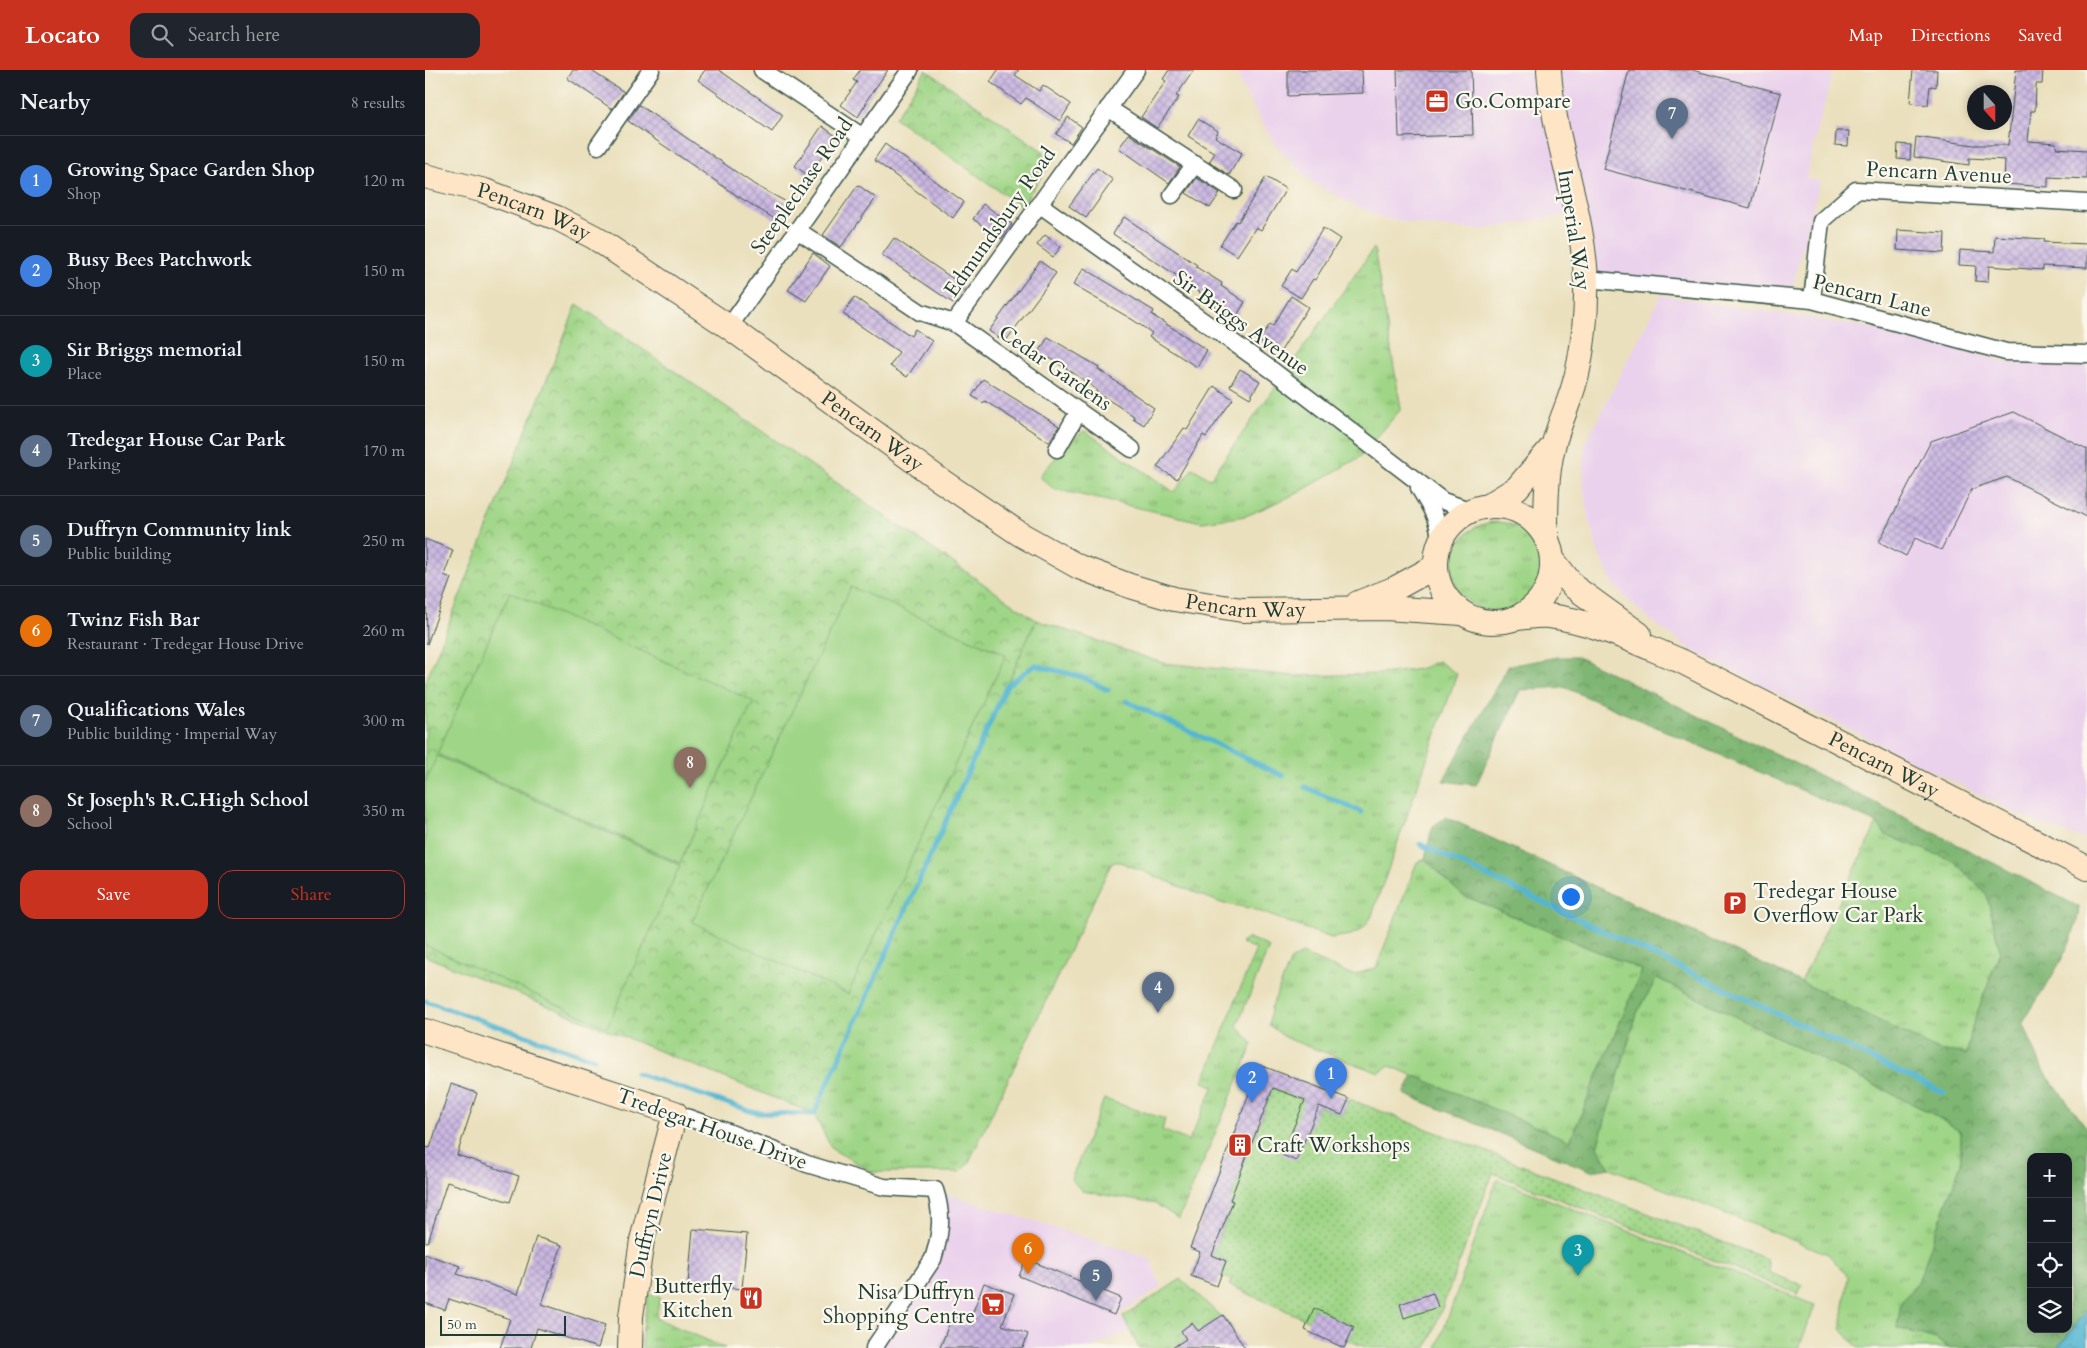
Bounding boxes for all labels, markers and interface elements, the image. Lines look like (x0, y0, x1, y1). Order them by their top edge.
search box (130, 13, 480, 58)
text: Locato (25, 19, 100, 52)
icon: search (148, 21, 176, 49)
text: Search here (188, 22, 280, 48)
text: Map (1849, 23, 1883, 48)
text: Directions (1911, 23, 1990, 48)
text: Saved (2018, 23, 2062, 48)
north arrow (1967, 85, 2012, 130)
place label: Go.Compare (1455, 87, 1571, 116)
text: Nearby (20, 88, 91, 117)
office icon: Go.Compare (1424, 88, 1450, 114)
text: 8 results (351, 92, 405, 114)
pin: 7 (1656, 98, 1688, 139)
street label: Steeplechase Road (744, 112, 860, 260)
street label: Edmundsbury Road (937, 141, 1063, 303)
street label: Pencarn Avenue (1865, 155, 2013, 191)
text: Growing Space Garden Shop (67, 157, 315, 183)
street label: Imperial Way (1550, 167, 1598, 293)
text: 1 (32, 170, 40, 192)
text: 120 m (363, 170, 405, 192)
street label: Pencarn Way (474, 175, 596, 248)
text: Shop (67, 183, 101, 205)
text: Busy Bees Patchwork (67, 247, 252, 273)
text: 2 (32, 260, 40, 282)
text: 150 m (363, 260, 405, 282)
street label: Sir Briggs Avenue (1167, 264, 1315, 382)
street label: Pencarn Lane (1810, 267, 1934, 325)
text: Shop (67, 273, 101, 295)
street label: Cedar Gardens (993, 318, 1117, 418)
text: Sir Briggs memorial (67, 337, 242, 363)
text: 3 (32, 350, 40, 372)
text: 150 m (363, 350, 405, 372)
text: Place (67, 363, 102, 385)
street label: Pencarn Way (815, 384, 930, 478)
text: Tredegar House Car Park (67, 427, 286, 453)
text: 4 (32, 440, 40, 462)
text: 170 m (363, 440, 405, 462)
text: Parking (67, 453, 120, 475)
text: Duffryn Community link (67, 517, 292, 543)
text: 5 (32, 530, 40, 552)
text: 250 m (363, 530, 405, 552)
text: Public building (67, 543, 171, 565)
street label: Pencarn Way (1183, 587, 1306, 625)
text: Twinz Fish Bar (67, 607, 200, 633)
text: 6 (32, 620, 40, 642)
text: 260 m (363, 620, 405, 642)
text: Restaurant · Tredegar House Drive (67, 633, 304, 655)
text: Qualifications Wales (67, 697, 245, 723)
text: 7 (32, 710, 40, 732)
text: 300 m (363, 710, 405, 732)
text: Public building · Imperial Way (67, 723, 277, 745)
street label: Pencarn Way (1823, 724, 1945, 805)
pin: 8 (674, 747, 706, 788)
text: St Joseph's R.C.High School (67, 787, 309, 813)
text: 8 (32, 800, 40, 822)
text: 350 m (363, 800, 405, 822)
text: School (67, 813, 112, 835)
button: Save (20, 870, 208, 919)
button: Share (218, 870, 405, 919)
place label: Tredegar House Overflow Car Park (1753, 877, 1924, 930)
your location (1558, 884, 1584, 910)
parking icon: Tredegar House Overflow Car Park (1722, 890, 1748, 916)
pin: 4 (1142, 972, 1174, 1013)
pin: 1 (1315, 1058, 1347, 1099)
pin: 2 (1236, 1062, 1268, 1103)
street label: Tredegar House Drive (613, 1081, 811, 1177)
place label: Craft Workshops (1257, 1131, 1410, 1160)
building icon: Craft Workshops (1227, 1132, 1253, 1158)
street label: Duffryn Drive (622, 1149, 680, 1281)
map controls (2027, 1153, 2072, 1333)
button: + (2027, 1153, 2072, 1198)
button: − (2027, 1198, 2072, 1243)
pin: 6 (1012, 1233, 1044, 1274)
pin: 3 (1562, 1235, 1594, 1276)
button: locate (2027, 1243, 2072, 1288)
pin: 5 (1080, 1260, 1112, 1301)
place label: Butterfly Kitchen (654, 1272, 733, 1325)
place label: Nisa Duffryn Shopping Centre (823, 1278, 975, 1331)
restaurant icon: Butterfly Kitchen (738, 1285, 764, 1311)
button: layers (2027, 1288, 2072, 1333)
supermarket icon: Nisa Duffryn Shopping Centre (980, 1291, 1006, 1317)
scale bar (440, 1313, 566, 1336)
text: 50 m (447, 1315, 477, 1334)

